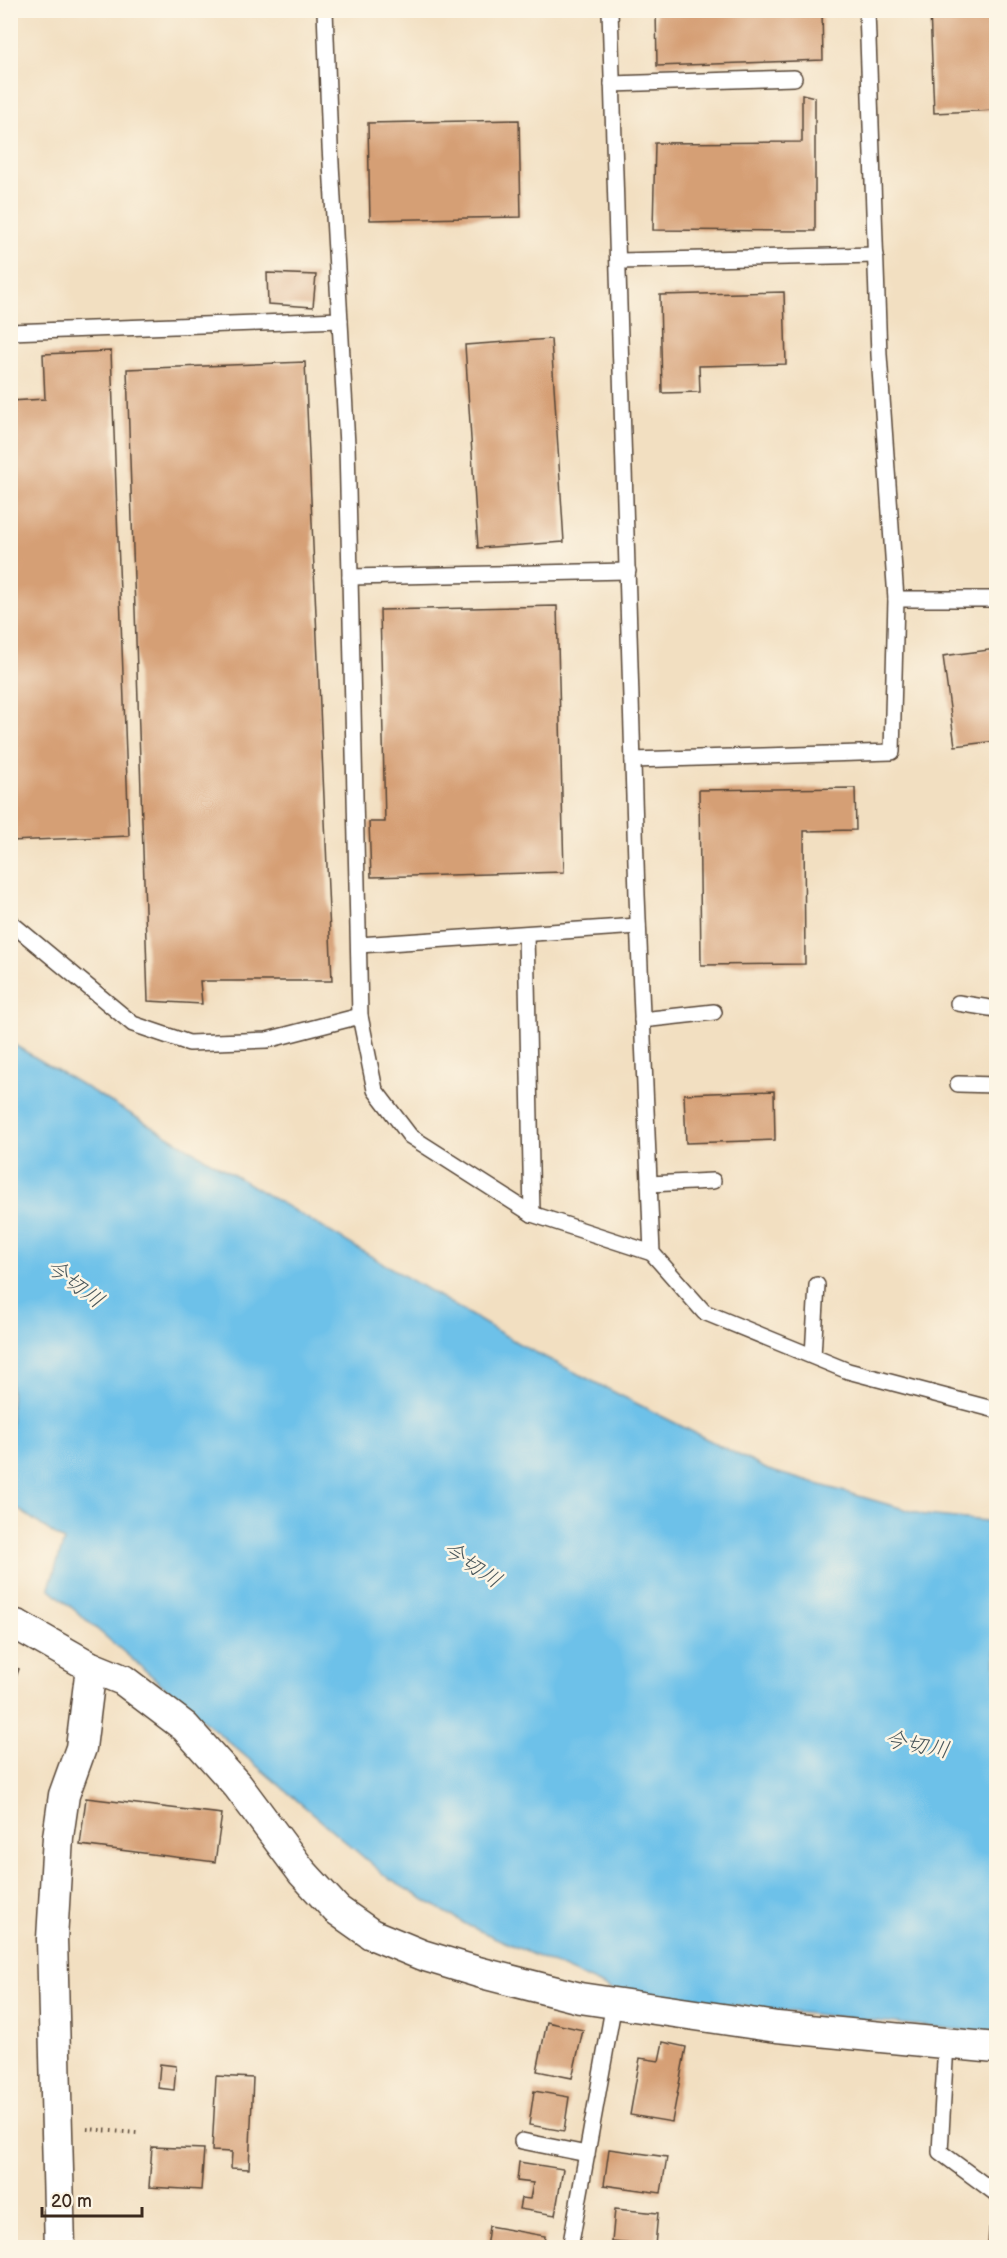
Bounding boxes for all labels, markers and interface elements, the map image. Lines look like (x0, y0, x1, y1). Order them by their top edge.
water label: 今切川 (41, 1253, 109, 1315)
water label: 今切川 (437, 1535, 507, 1595)
water label: 今切川 (882, 1725, 952, 1765)
scale bar (42, 2180, 142, 2218)
text: 20 m (51, 2191, 92, 2212)

